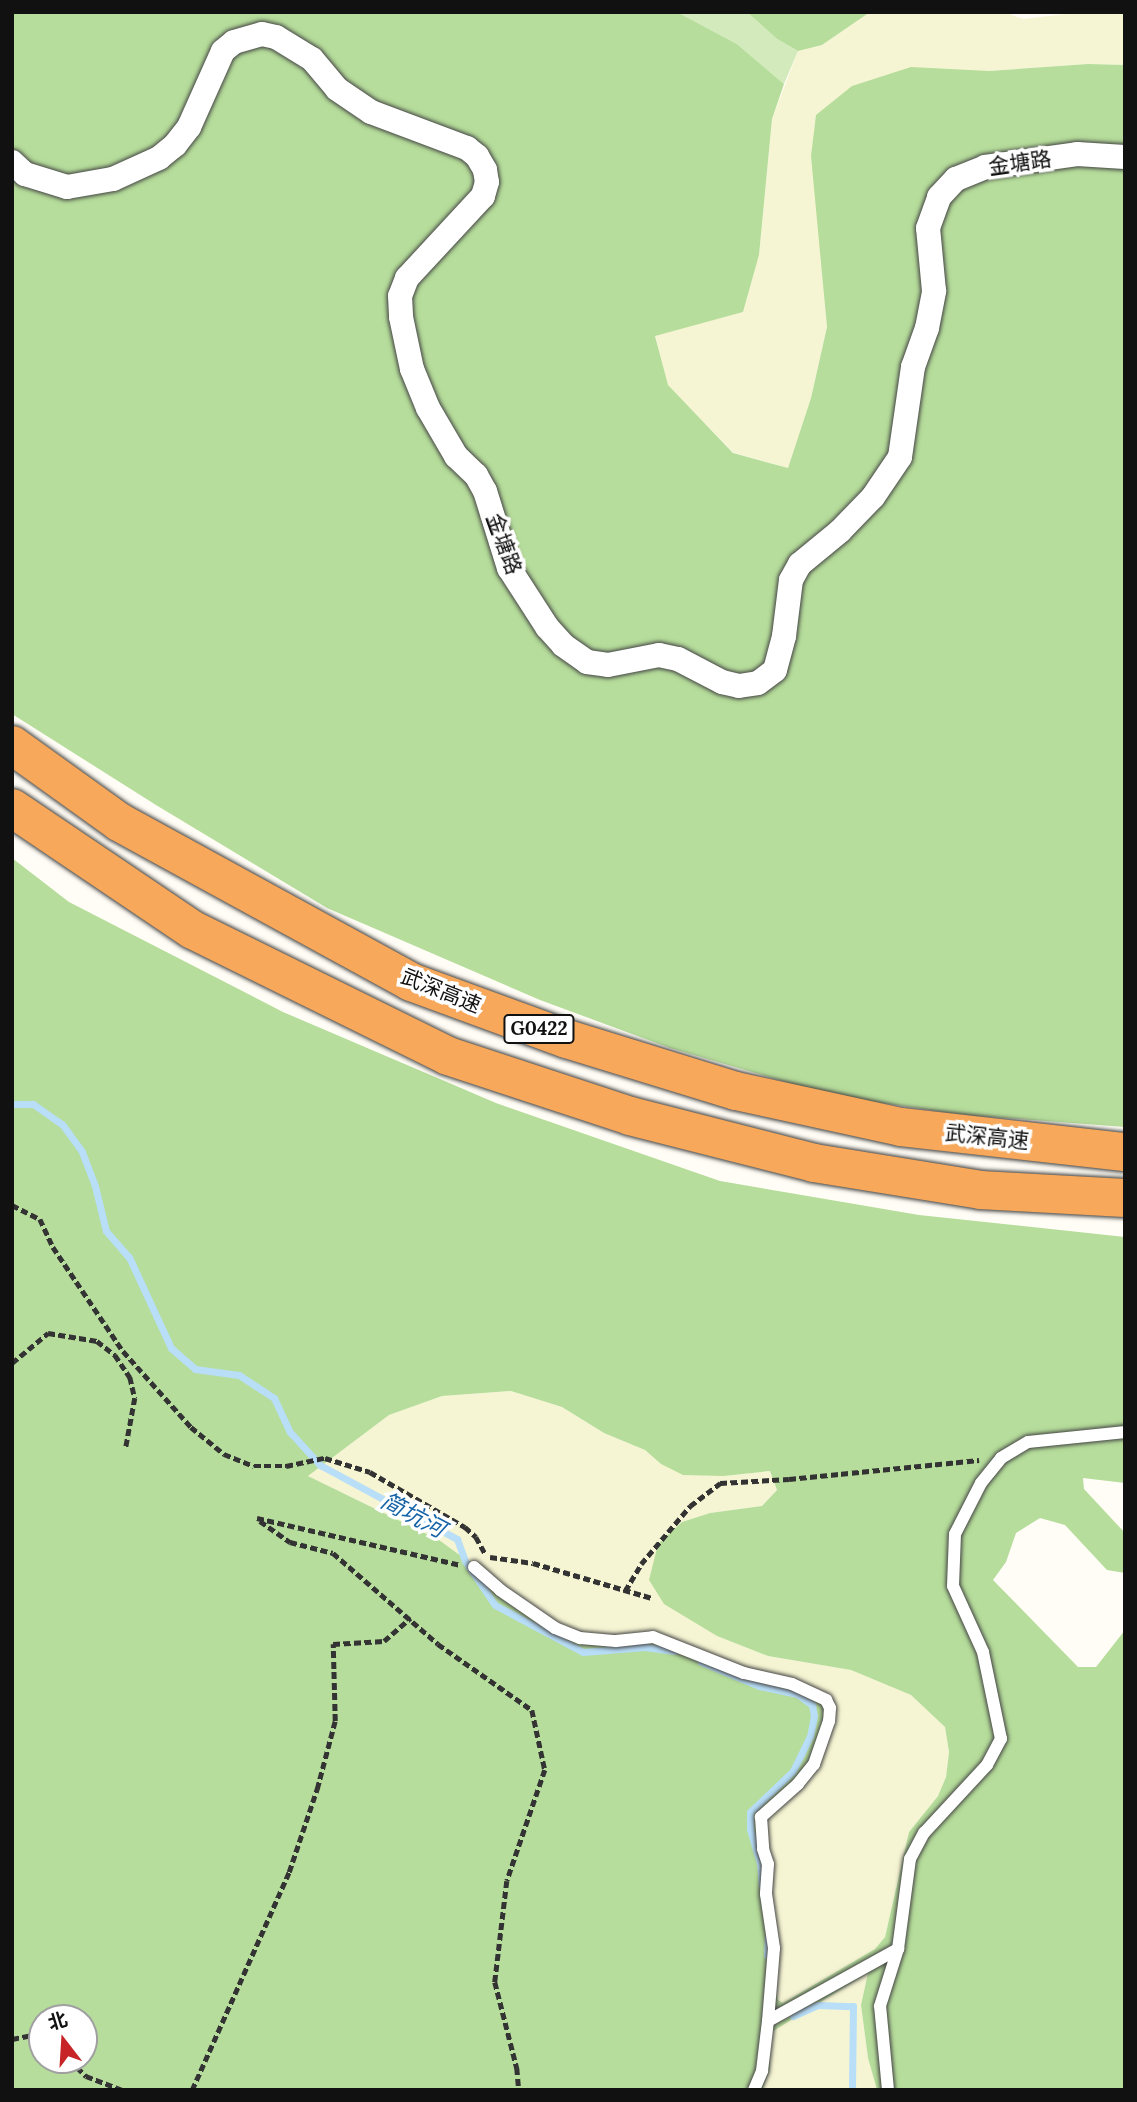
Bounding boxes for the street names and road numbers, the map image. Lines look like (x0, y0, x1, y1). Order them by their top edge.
street label: 金塘路 (987, 146, 1053, 180)
street label: 金塘路 (481, 510, 527, 578)
street label: 武深高速 (397, 964, 485, 1018)
road number: G0422 (502, 1014, 576, 1044)
street label: 武深高速 (944, 1120, 1030, 1154)

